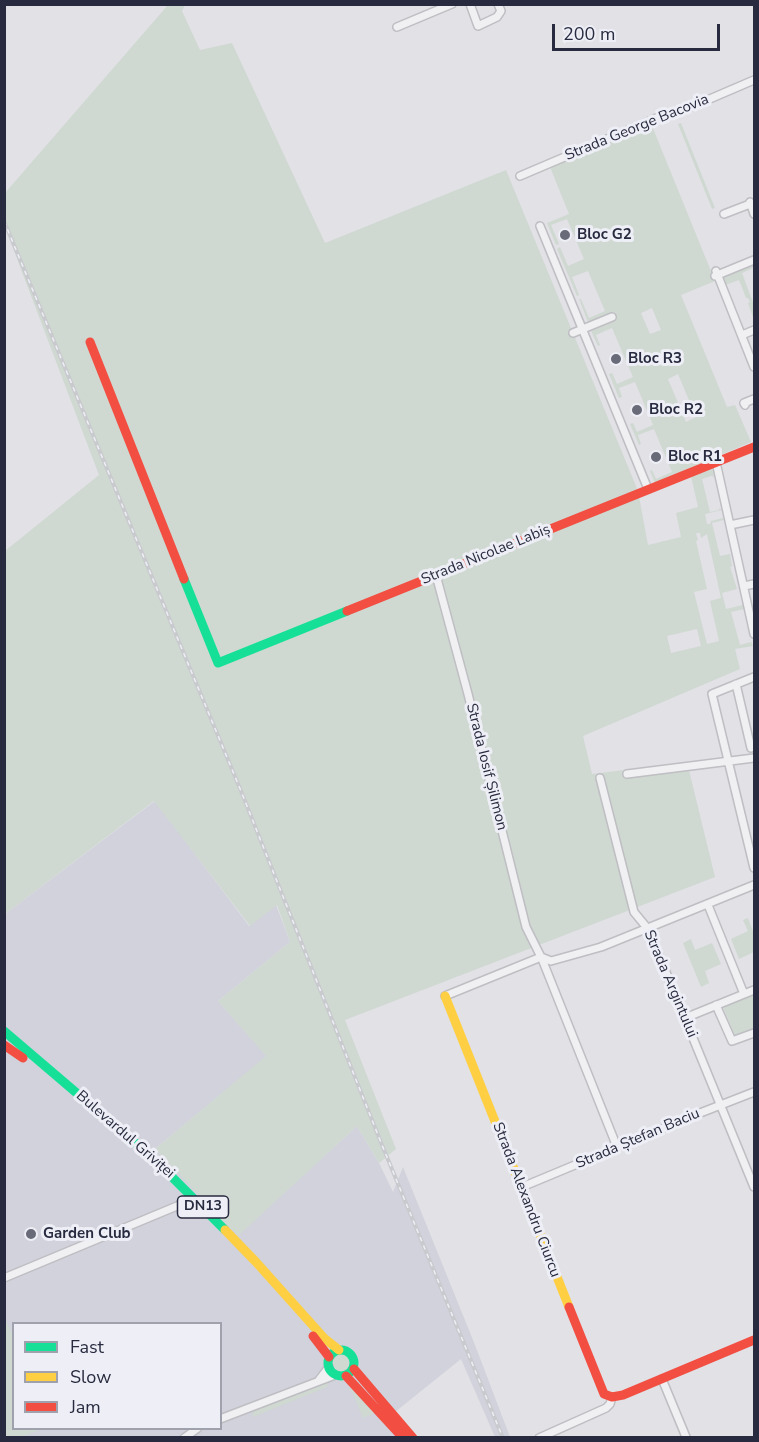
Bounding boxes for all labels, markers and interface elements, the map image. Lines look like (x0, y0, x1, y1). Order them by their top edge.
scale bar (555, 12, 723, 50)
text: 200 m (563, 22, 615, 46)
street label: Strada George Bacovia (562, 91, 712, 165)
place label: Bloc G2 (577, 226, 632, 244)
marker: Bloc G2 (558, 228, 572, 242)
place label: Bloc R3 (628, 350, 682, 368)
marker: Bloc R3 (609, 352, 623, 366)
place label: Bloc R2 (649, 401, 703, 419)
marker: Bloc R2 (630, 403, 644, 417)
place label: Bloc R1 (668, 448, 722, 466)
marker: Bloc R1 (649, 450, 663, 464)
street label: Strada Nicolae Labiș (419, 521, 553, 589)
street label: Strada Iosif Șilimon (462, 702, 510, 832)
street label: Strada Argintului (639, 927, 701, 1041)
street label: Bulevardul Griviței (72, 1087, 178, 1183)
street label: Strada Ștefan Baciu (573, 1105, 703, 1173)
street label: Strada Alexandru Ciurcu (488, 1120, 564, 1280)
road number: DN13 (178, 1196, 228, 1218)
place label: Garden Club (43, 1225, 131, 1243)
marker: Garden Club (24, 1227, 38, 1241)
legend (12, 1322, 222, 1430)
text: Fast (70, 1335, 104, 1359)
text: Slow (70, 1365, 111, 1389)
text: Jam (70, 1395, 101, 1419)

